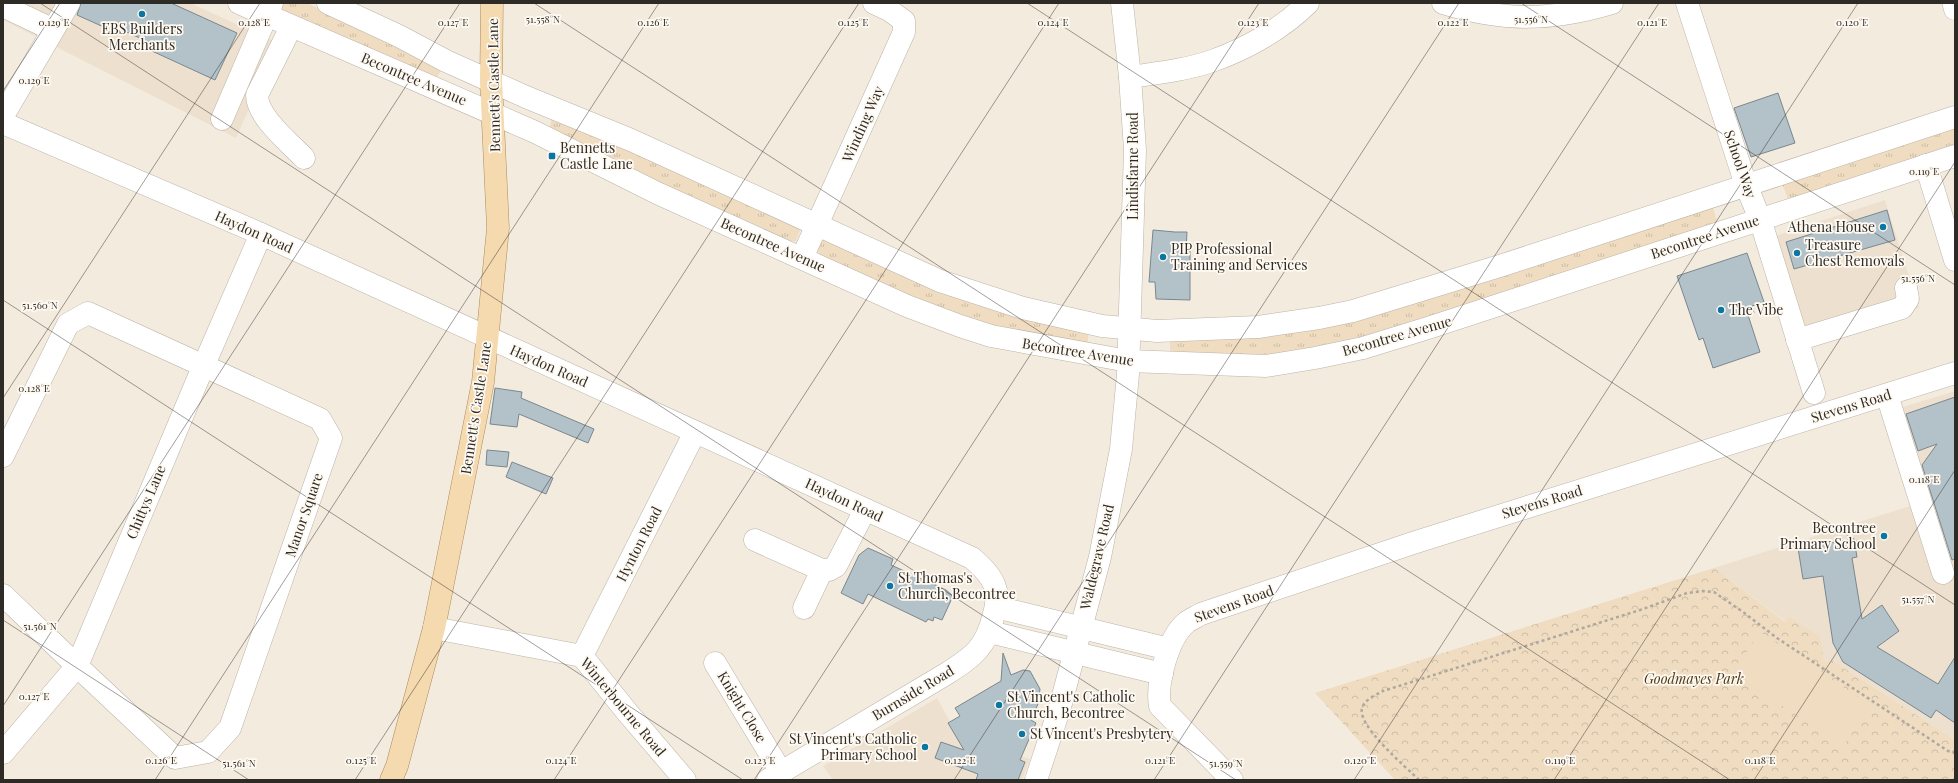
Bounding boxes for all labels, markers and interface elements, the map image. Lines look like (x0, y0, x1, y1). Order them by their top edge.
marker: EBS Builders Merchants (137, 9, 147, 19)
text: 51.558°N (526, 12, 560, 26)
text: 51.556°N (1514, 12, 1548, 26)
text: 0.129°E (38, 15, 70, 29)
text: 0.128°E (238, 15, 270, 29)
text: 0.127°E (438, 15, 468, 29)
text: 0.126°E (637, 15, 669, 29)
text: 0.125°E (838, 15, 868, 29)
text: 0.124°E (1037, 15, 1069, 29)
text: 0.123°E (1238, 15, 1268, 29)
text: 0.122°E (1437, 15, 1469, 29)
text: 0.121°E (1637, 15, 1667, 29)
text: 0.120°E (1836, 15, 1868, 29)
street label: Bennett's Castle Lane (483, 18, 504, 152)
place label: EBS Builders Merchants (102, 19, 182, 54)
street label: Becontree Avenue (359, 48, 470, 109)
text: 0.129°E (18, 73, 50, 87)
street label: Winding Way (837, 83, 888, 166)
street label: Lindisfarne Road (1123, 112, 1142, 220)
street label: School Way (1720, 127, 1761, 200)
place label: Bennetts Castle Lane (560, 138, 633, 173)
marker: Bennetts Castle Lane (547, 151, 557, 161)
text: 0.119°E (1909, 164, 1939, 178)
street label: Haydon Road (212, 206, 296, 257)
street label: Becontree Avenue (1648, 210, 1761, 263)
street label: Becontree Avenue (718, 213, 829, 276)
place label: Athena House (1787, 217, 1875, 236)
marker: Athena House (1878, 222, 1888, 232)
place label: Treasure Chest Removals (1805, 235, 1905, 270)
place label: PIP Professional Training and Services (1171, 239, 1307, 274)
marker: Treasure Chest Removals (1792, 248, 1802, 258)
marker: PIP Professional Training and Services (1158, 252, 1168, 262)
text: 51.556°N (1901, 271, 1935, 285)
text: 51.560°N (22, 298, 58, 312)
place label: The Vibe (1729, 300, 1783, 319)
marker: The Vibe (1716, 305, 1726, 315)
street label: Becontree Avenue (1340, 311, 1454, 360)
street label: Becontree Avenue (1021, 333, 1135, 370)
street label: Bennett's Castle Lane (456, 340, 495, 476)
street label: Haydon Road (507, 340, 591, 391)
text: 0.128°E (18, 381, 50, 395)
street label: Stevens Road (1808, 384, 1893, 427)
street label: Chittys Lane (121, 462, 170, 542)
street label: Manor Square (280, 470, 327, 560)
text: 0.118°E (1909, 472, 1939, 486)
street label: Haydon Road (802, 473, 886, 526)
street label: Stevens Road (1499, 480, 1584, 523)
street label: Waldegrave Road (1075, 502, 1118, 612)
street label: Hynton Road (611, 503, 666, 585)
place label: Becontree Primary School (1780, 518, 1876, 553)
marker: Becontree Primary School (1879, 531, 1889, 541)
place label: St Thomas's Church, Becontree (898, 568, 1016, 603)
street label: Stevens Road (1191, 580, 1276, 627)
marker: St Thomas's Church, Becontree (885, 581, 895, 591)
text: 51.557°N (1901, 592, 1935, 606)
text: 51.561°N (23, 619, 57, 633)
street label: Winterbourne Road (576, 653, 670, 760)
street label: Burnside Road (868, 661, 957, 724)
street label: Knight Close (714, 668, 771, 746)
park label: Goodmayes Park (1644, 669, 1744, 688)
place label: St Vincent's Catholic Church, Becontree (1007, 687, 1135, 722)
text: 0.127°E (19, 689, 49, 703)
marker: St Vincent's Catholic Church, Becontree (994, 700, 1004, 710)
place label: St Vincent's Presbytery (1030, 724, 1173, 743)
place label: St Vincent's Catholic Primary School (789, 729, 917, 764)
marker: St Vincent's Presbytery (1017, 729, 1027, 739)
marker: St Vincent's Catholic Primary School (920, 742, 930, 752)
text: 0.126°E (145, 753, 177, 767)
text: 0.125°E (346, 753, 376, 767)
text: 0.124°E (545, 753, 577, 767)
text: 0.123°E (745, 753, 775, 767)
text: 0.122°E (944, 753, 976, 767)
text: 0.121°E (1145, 753, 1175, 767)
text: 0.120°E (1344, 753, 1376, 767)
text: 0.119°E (1545, 753, 1575, 767)
text: 0.118°E (1745, 753, 1775, 767)
text: 51.561°N (222, 756, 256, 770)
text: 51.559°N (1209, 756, 1243, 770)

